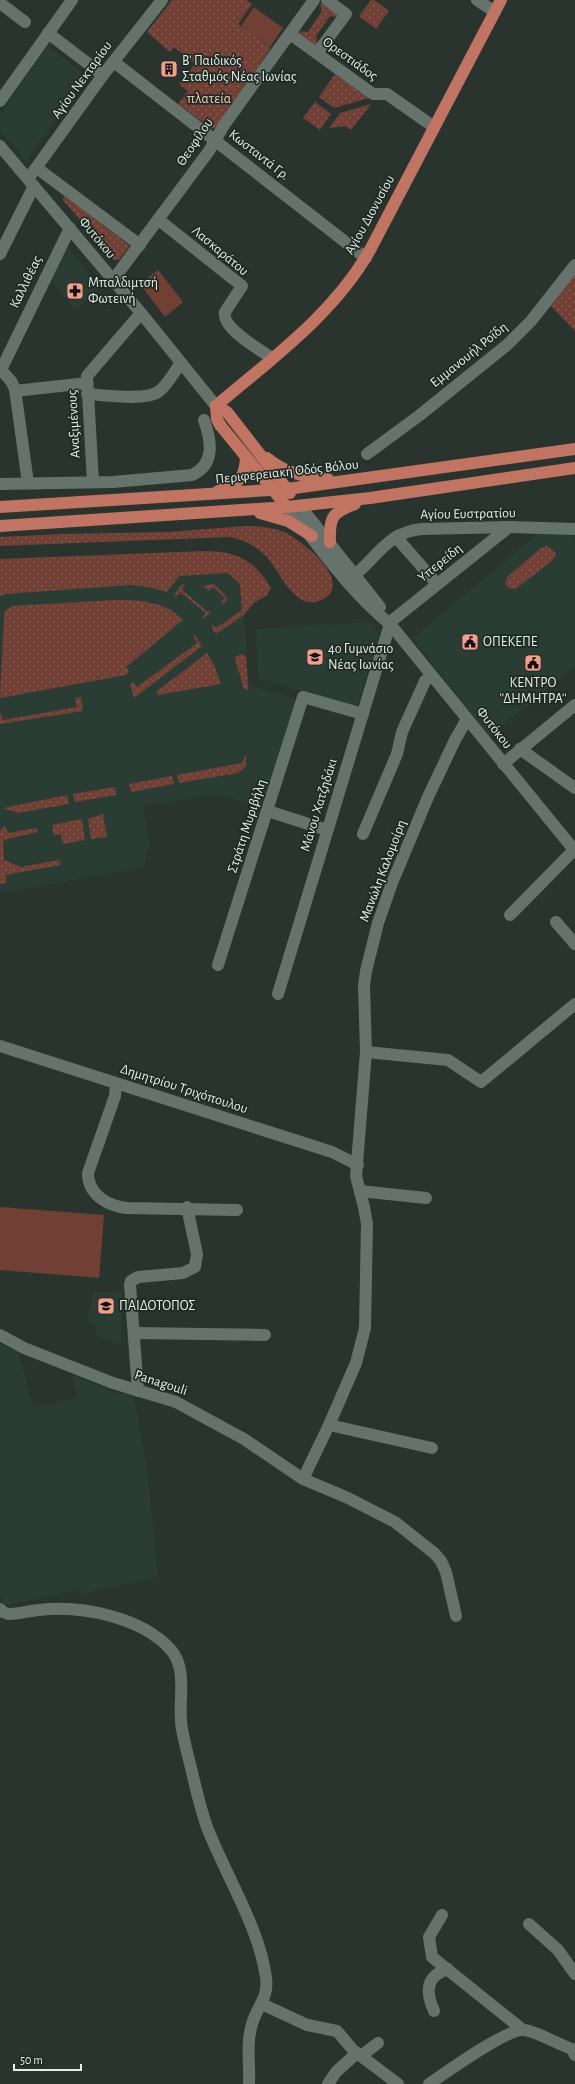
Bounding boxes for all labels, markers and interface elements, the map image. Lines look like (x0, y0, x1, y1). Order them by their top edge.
street label: Ορεστιάδος (320, 35, 380, 84)
street label: Αγίου Νεκταρίου (49, 39, 115, 121)
place label: Β' Παιδικός Σταθμός Νέας Ιωνίας (182, 54, 297, 84)
building icon: Β' Παιδικός Σταθμός Νέας Ιωνίας (159, 59, 179, 79)
park label: πλατεία (186, 92, 231, 106)
street label: Θεοφίλου (174, 116, 216, 168)
street label: Κωσταντά Γρ. (226, 127, 292, 183)
street label: Αγίου Διονυσίου (342, 173, 398, 257)
street label: Φυτόκου (76, 215, 118, 261)
street label: Λασκαράτου (189, 224, 251, 278)
street label: Καλλιθέας (7, 253, 45, 310)
place label: Μπαλδιμτσή Φωτεινή (88, 276, 158, 306)
pharmacy icon: Μπαλδιμτσή Φωτεινή (65, 281, 85, 301)
street label: Εμμανουήλ Ροΐδη (427, 319, 510, 390)
street label: Αναξιμένους (65, 389, 83, 459)
street label: Περιφερειακή Οδός Βόλου (215, 458, 359, 486)
street label: Αγίου Ευστρατίου (420, 506, 516, 522)
street label: Υπερείδη (415, 541, 465, 585)
public building icon: ΟΠΕΚΕΠΕ (460, 632, 480, 652)
place label: ΟΠΕΚΕΠΕ (483, 635, 538, 649)
place label: 4ο Γυμνάσιο Νέας Ιωνίας (328, 642, 394, 672)
school or university icon: 4ο Γυμνάσιο Νέας Ιωνίας (305, 647, 325, 667)
public building icon: ΚΕΝΤΡΟ ''ΔΗΜΗΤΡΑ'' (523, 653, 543, 673)
place label: ΚΕΝΤΡΟ ''ΔΗΜΗΤΡΑ'' (499, 676, 567, 706)
street label: Φυτόκου (473, 704, 515, 752)
street label: Μάνου Χατζηδάκι (298, 757, 340, 853)
street label: Στράτη Μυριβήλη (225, 777, 269, 875)
street label: Μανώλη Καλομοίρη (357, 818, 409, 924)
street label: Δημητρίου Τριχόπουλου (118, 1062, 250, 1116)
school or university icon: ΠΑΙΔΟΤΟΠΟΣ (96, 1296, 116, 1316)
place label: ΠΑΙΔΟΤΟΠΟΣ (119, 1299, 196, 1313)
street label: Panagouli (133, 1368, 189, 1398)
scale bar (14, 2046, 81, 2072)
text: 50 m (20, 2054, 43, 2066)

